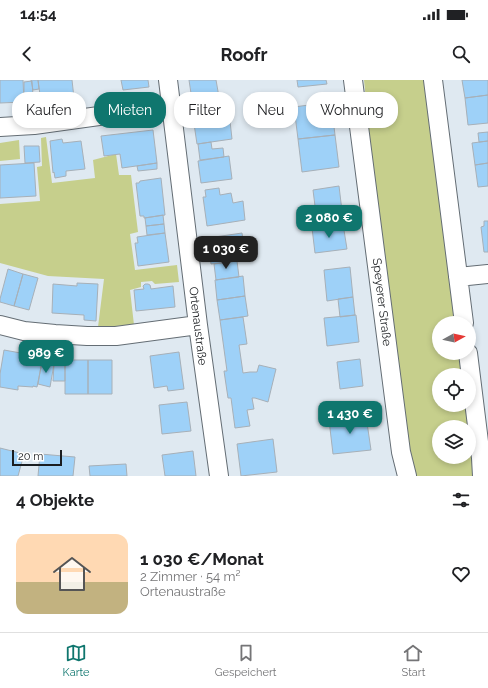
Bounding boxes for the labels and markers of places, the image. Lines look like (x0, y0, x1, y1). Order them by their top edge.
pin: 2 080 € (292, 205, 366, 239)
pin: 1 030 € (189, 236, 263, 270)
pin: 989 € (18, 340, 74, 374)
pin: 1 430 € (313, 401, 387, 435)

